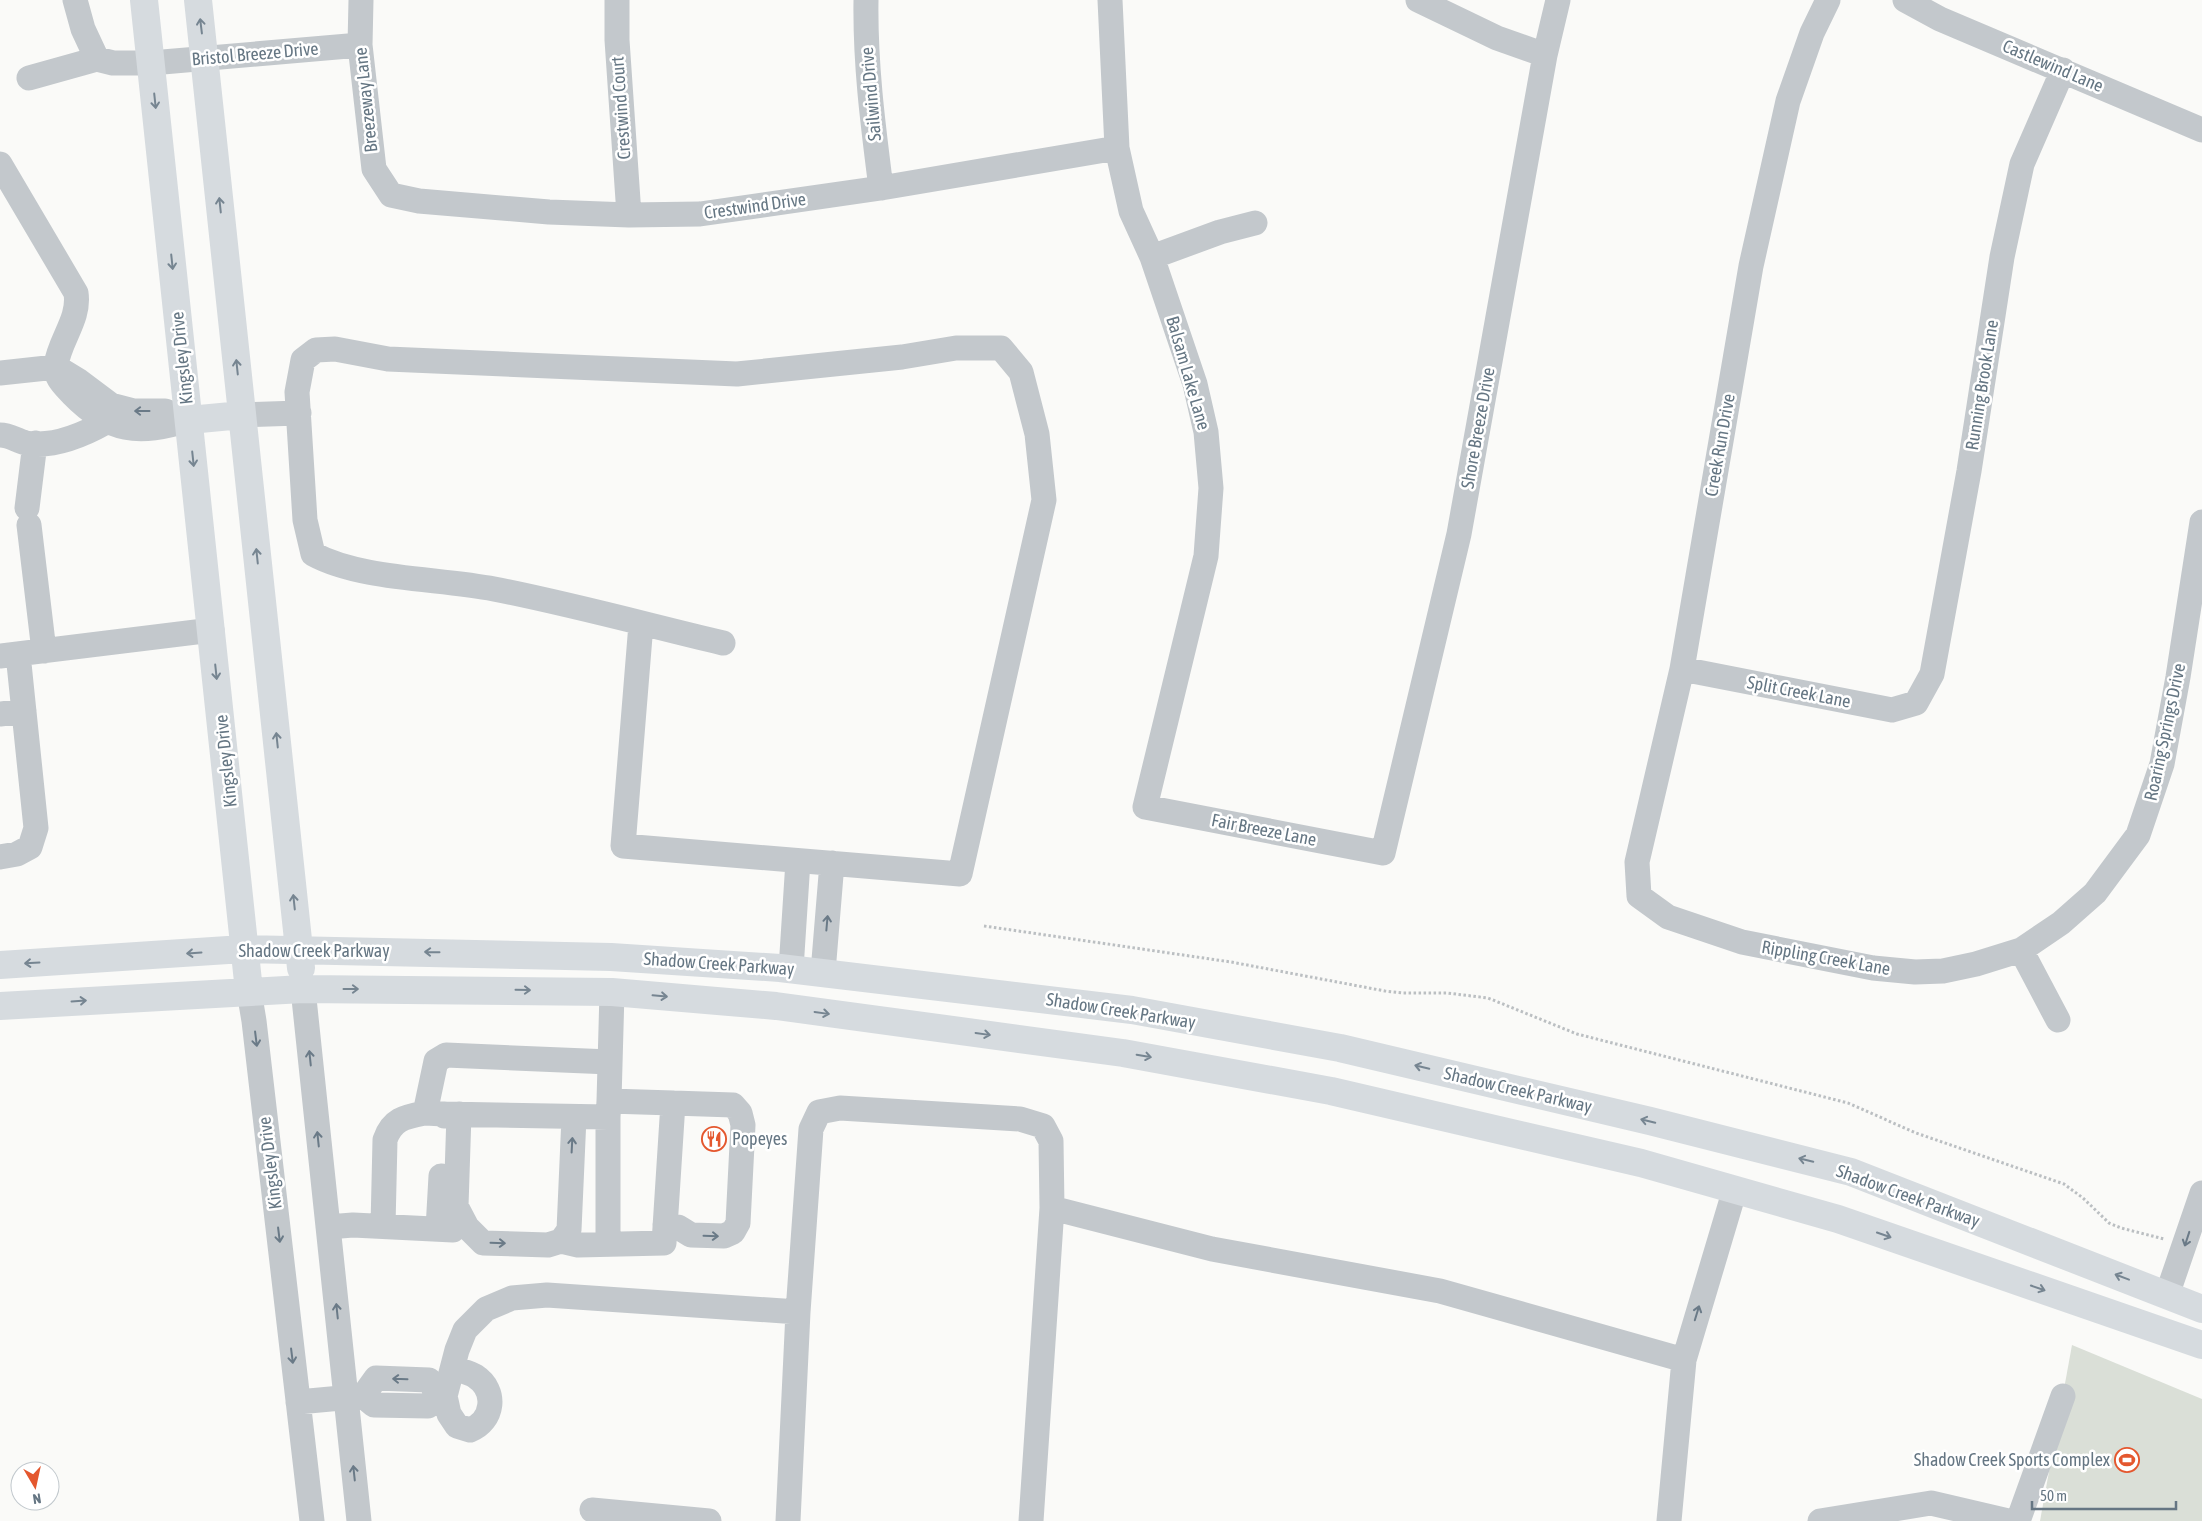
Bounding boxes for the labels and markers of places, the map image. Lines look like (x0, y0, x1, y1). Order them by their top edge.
restaurant icon: Popeyes (701, 1126, 727, 1152)
place label: Popeyes (732, 1128, 787, 1149)
sports icon: Shadow Creek Sports Complex (2114, 1447, 2140, 1473)
place label: Shadow Creek Sports Complex (1914, 1449, 2110, 1470)

